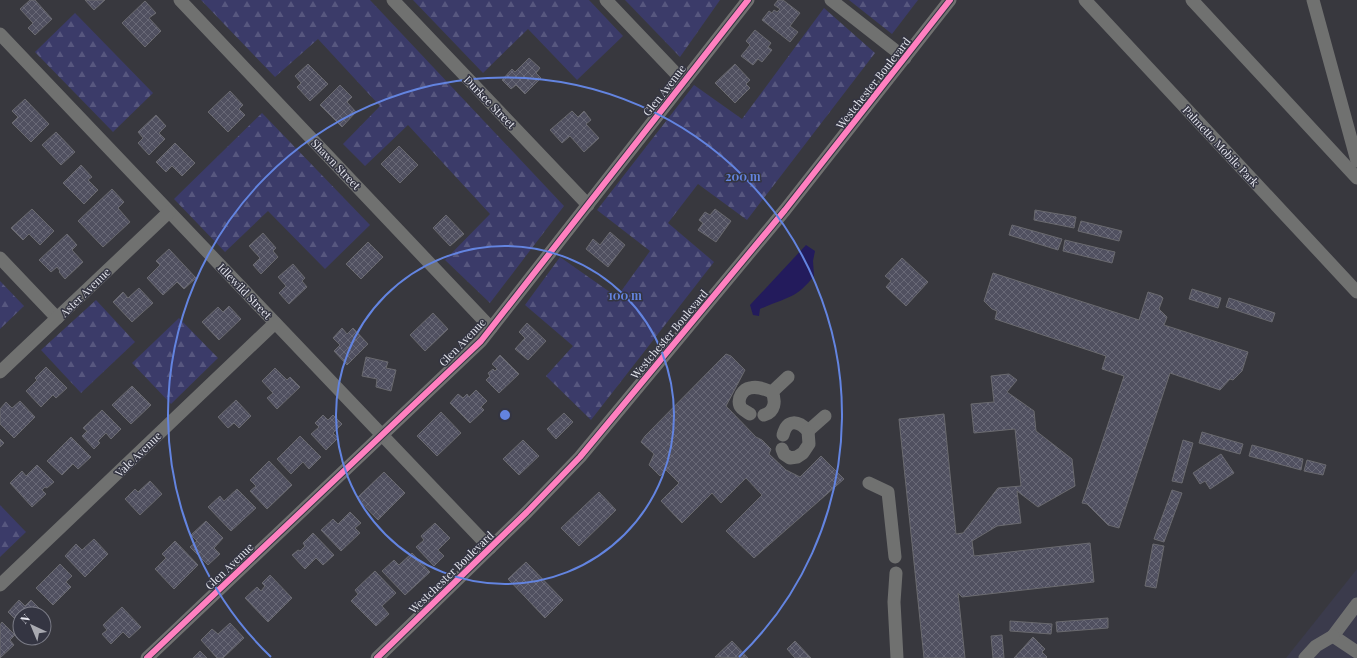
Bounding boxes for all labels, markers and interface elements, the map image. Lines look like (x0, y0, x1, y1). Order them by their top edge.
street label: Westchester Boulevard (832, 34, 914, 133)
street label: Glen Avenue (639, 61, 689, 119)
street label: Durkee Street (461, 72, 519, 132)
street label: Palmetto Mobile Park (1180, 102, 1262, 190)
street label: Shawn Street (308, 135, 364, 193)
text: 200 m (725, 168, 761, 184)
street label: Idlewild Street (215, 260, 275, 322)
street label: Aster Avenue (56, 264, 114, 321)
street label: Westchester Boulevard (626, 286, 711, 383)
text: 100 m (608, 287, 642, 303)
street label: Glen Avenue (435, 314, 489, 369)
centre of rings (498, 408, 512, 422)
street label: Vale Avenue (111, 428, 165, 481)
street label: Westchester Boulevard (405, 527, 497, 617)
street label: Glen Avenue (202, 539, 257, 593)
north arrow (12, 606, 52, 646)
text: N (17, 610, 33, 627)

